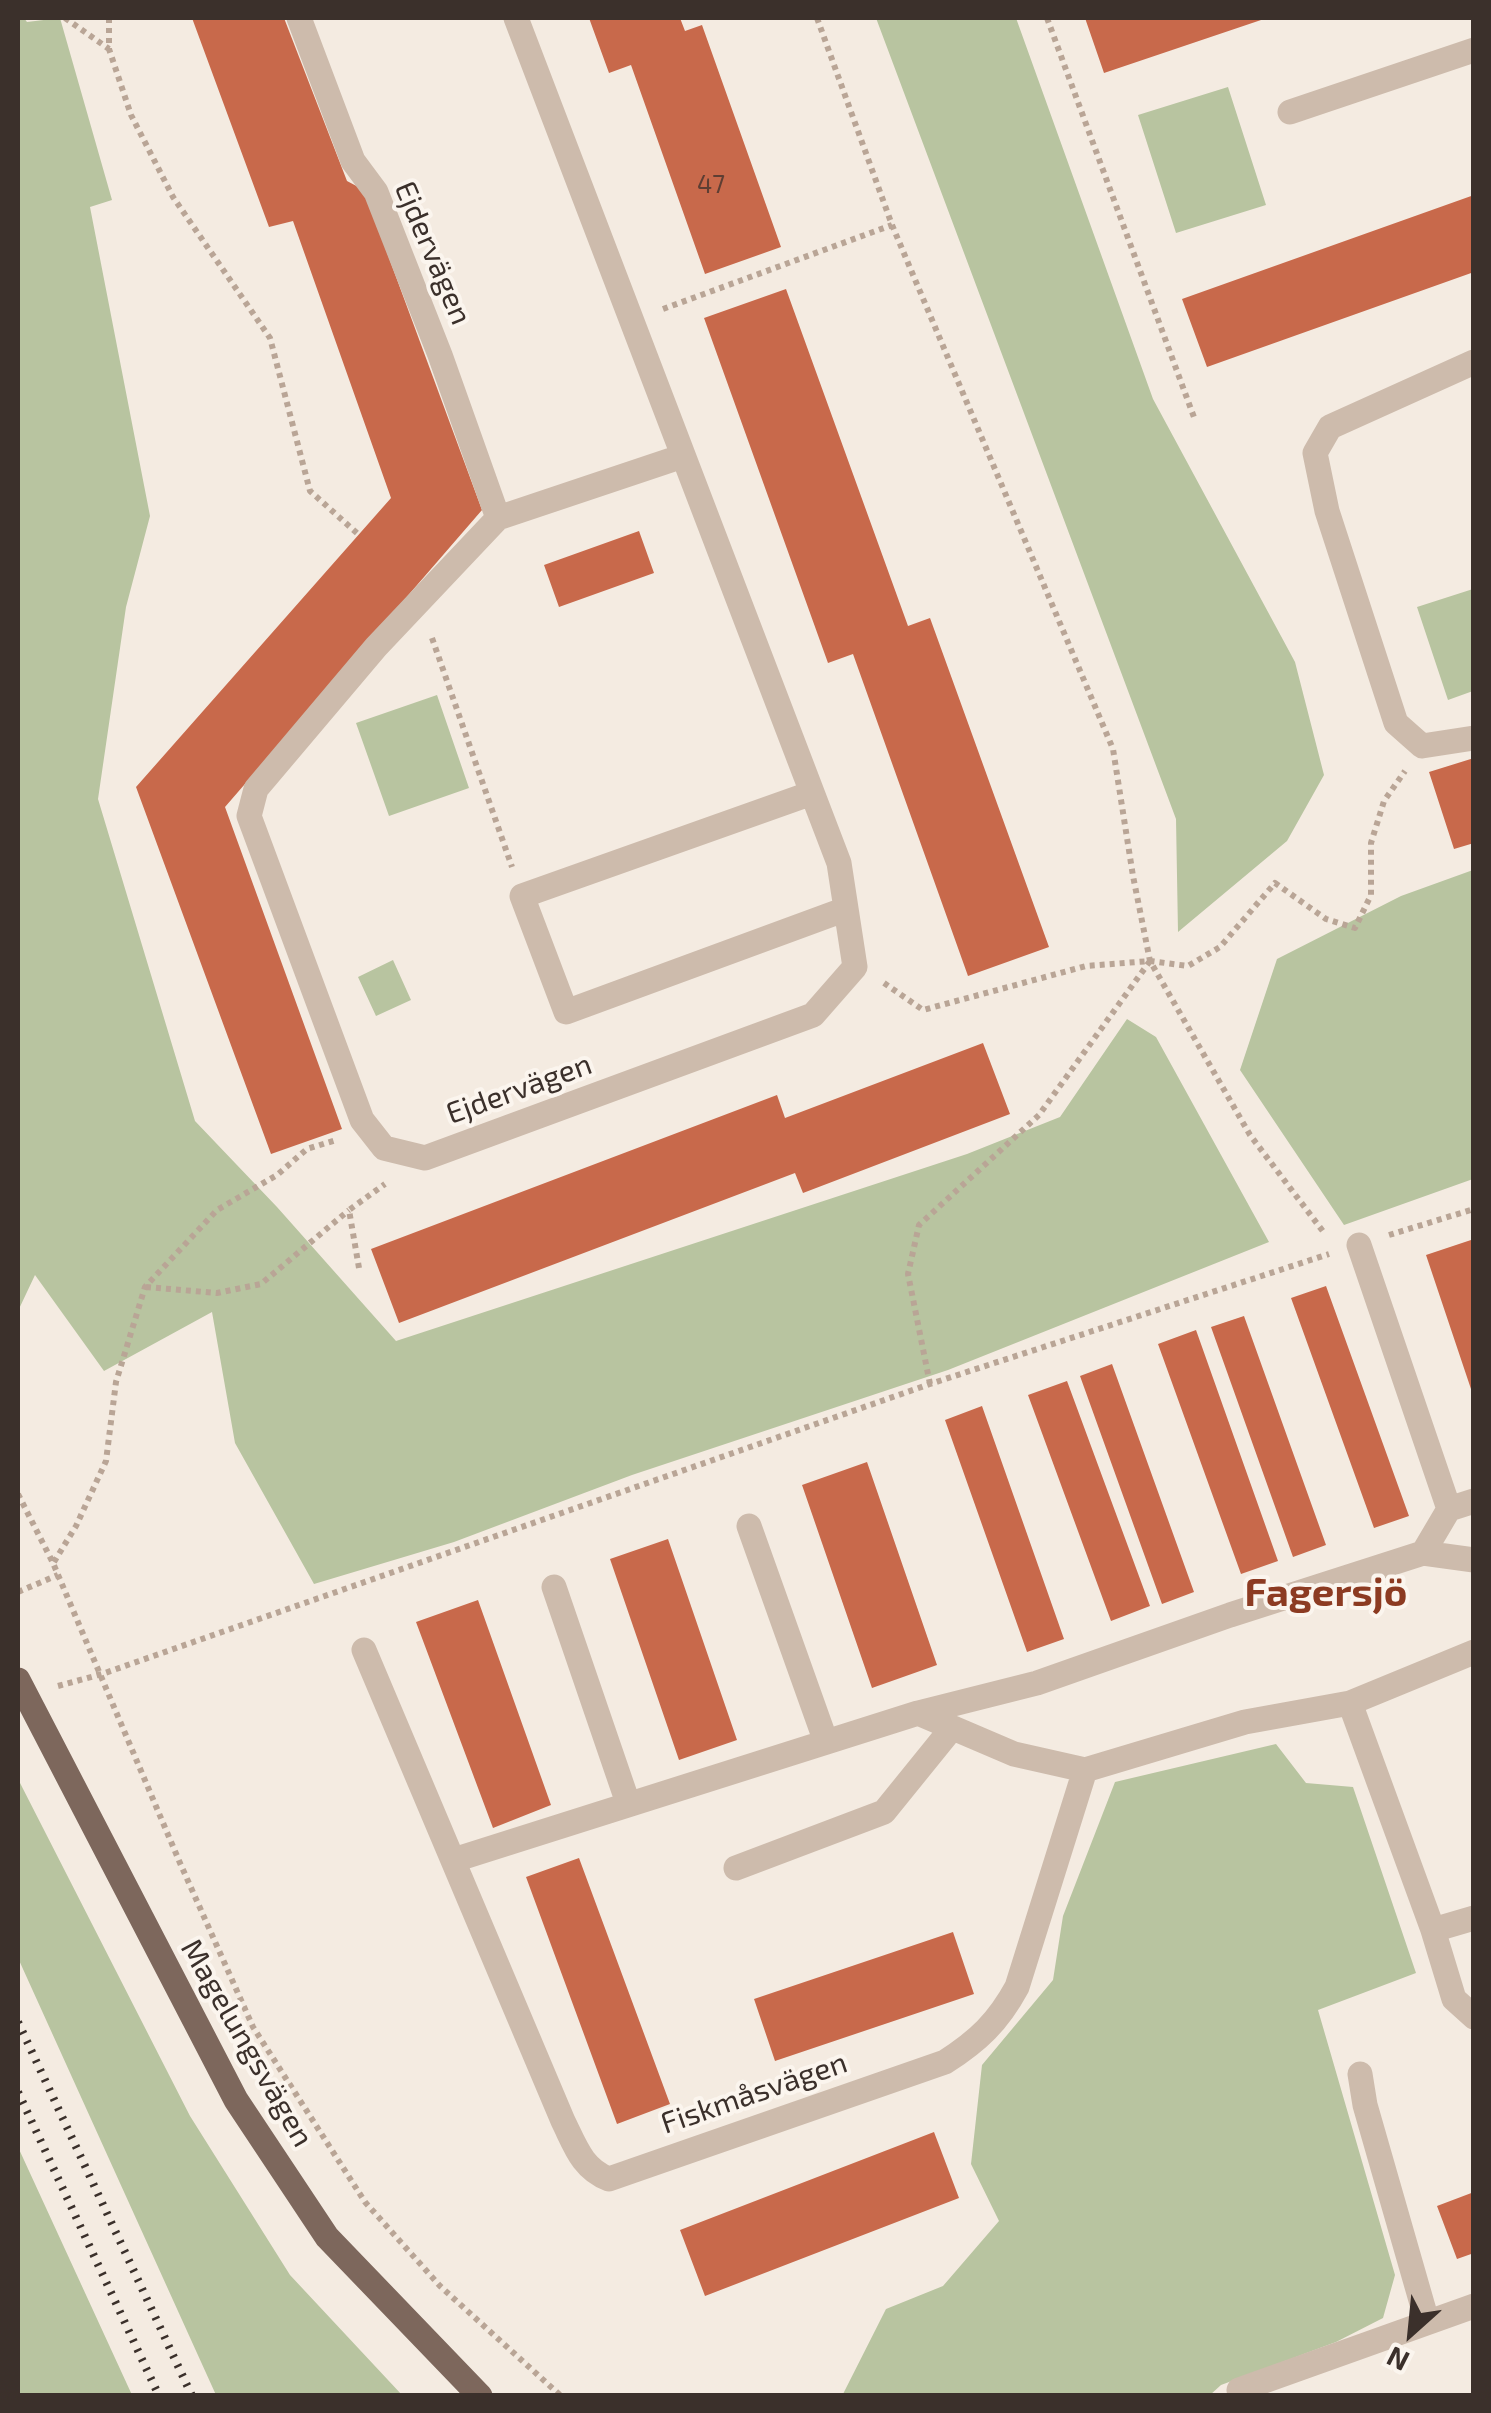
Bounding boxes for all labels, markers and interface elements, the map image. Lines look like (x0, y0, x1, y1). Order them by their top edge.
house number: 47 (697, 170, 725, 200)
street label: Ejdervägen (387, 176, 479, 330)
street label: Ejdervägen (441, 1046, 597, 1132)
district label: Fagersjö (1245, 1569, 1407, 1617)
street label: Magelungsvägen (173, 1933, 321, 2153)
street label: Fiskmåsvägen (656, 2044, 852, 2142)
north arrow (1361, 2283, 1461, 2383)
text: N (1381, 2340, 1414, 2379)

